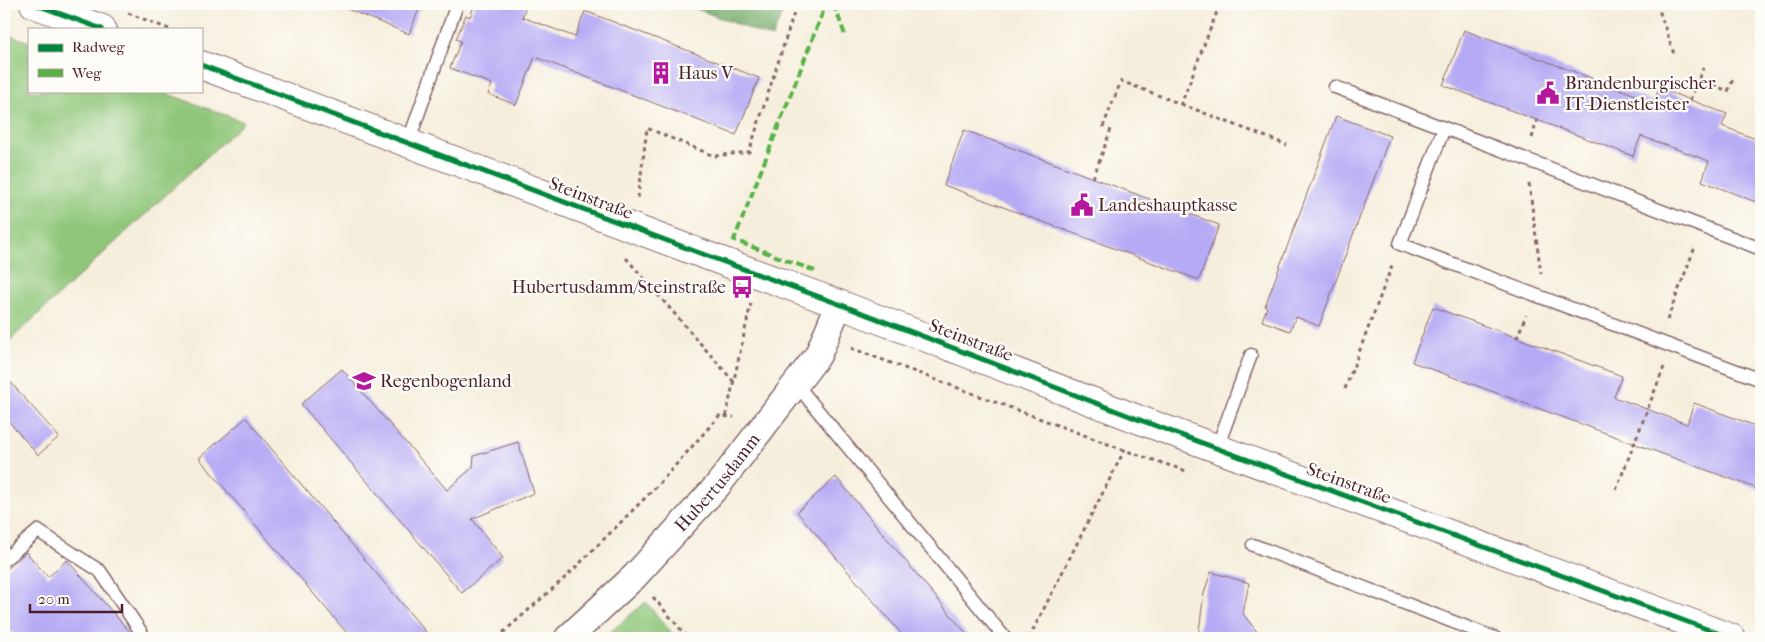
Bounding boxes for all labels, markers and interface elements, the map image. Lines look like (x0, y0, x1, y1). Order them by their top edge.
legend (28, 28, 202, 92)
text: Radweg (72, 38, 125, 56)
building icon: Haus V (648, 60, 674, 86)
place label: Haus V (678, 63, 734, 84)
text: Weg (71, 64, 102, 82)
place label: Brandenburgischer IT-Dienstleister (1565, 73, 1716, 115)
public building icon: Brandenburgischer IT-Dienstleister (1535, 80, 1561, 106)
street label: Steinstraße (546, 173, 636, 224)
public building icon: Landeshauptkasse (1069, 192, 1095, 218)
place label: Landeshauptkasse (1098, 195, 1237, 216)
bus stop icon: Hubertusdamm/Steinstraße (729, 274, 755, 300)
place label: Hubertusdamm/Steinstraße (512, 277, 726, 298)
street label: Steinstraße (926, 315, 1016, 366)
school or university icon: Regenbogenland (351, 368, 377, 394)
place label: Regenbogenland (380, 371, 512, 392)
street label: Hubertusdamm (671, 429, 765, 536)
street label: Steinstraße (1304, 459, 1394, 508)
scale bar (30, 582, 122, 614)
text: 20 m (38, 590, 70, 608)

